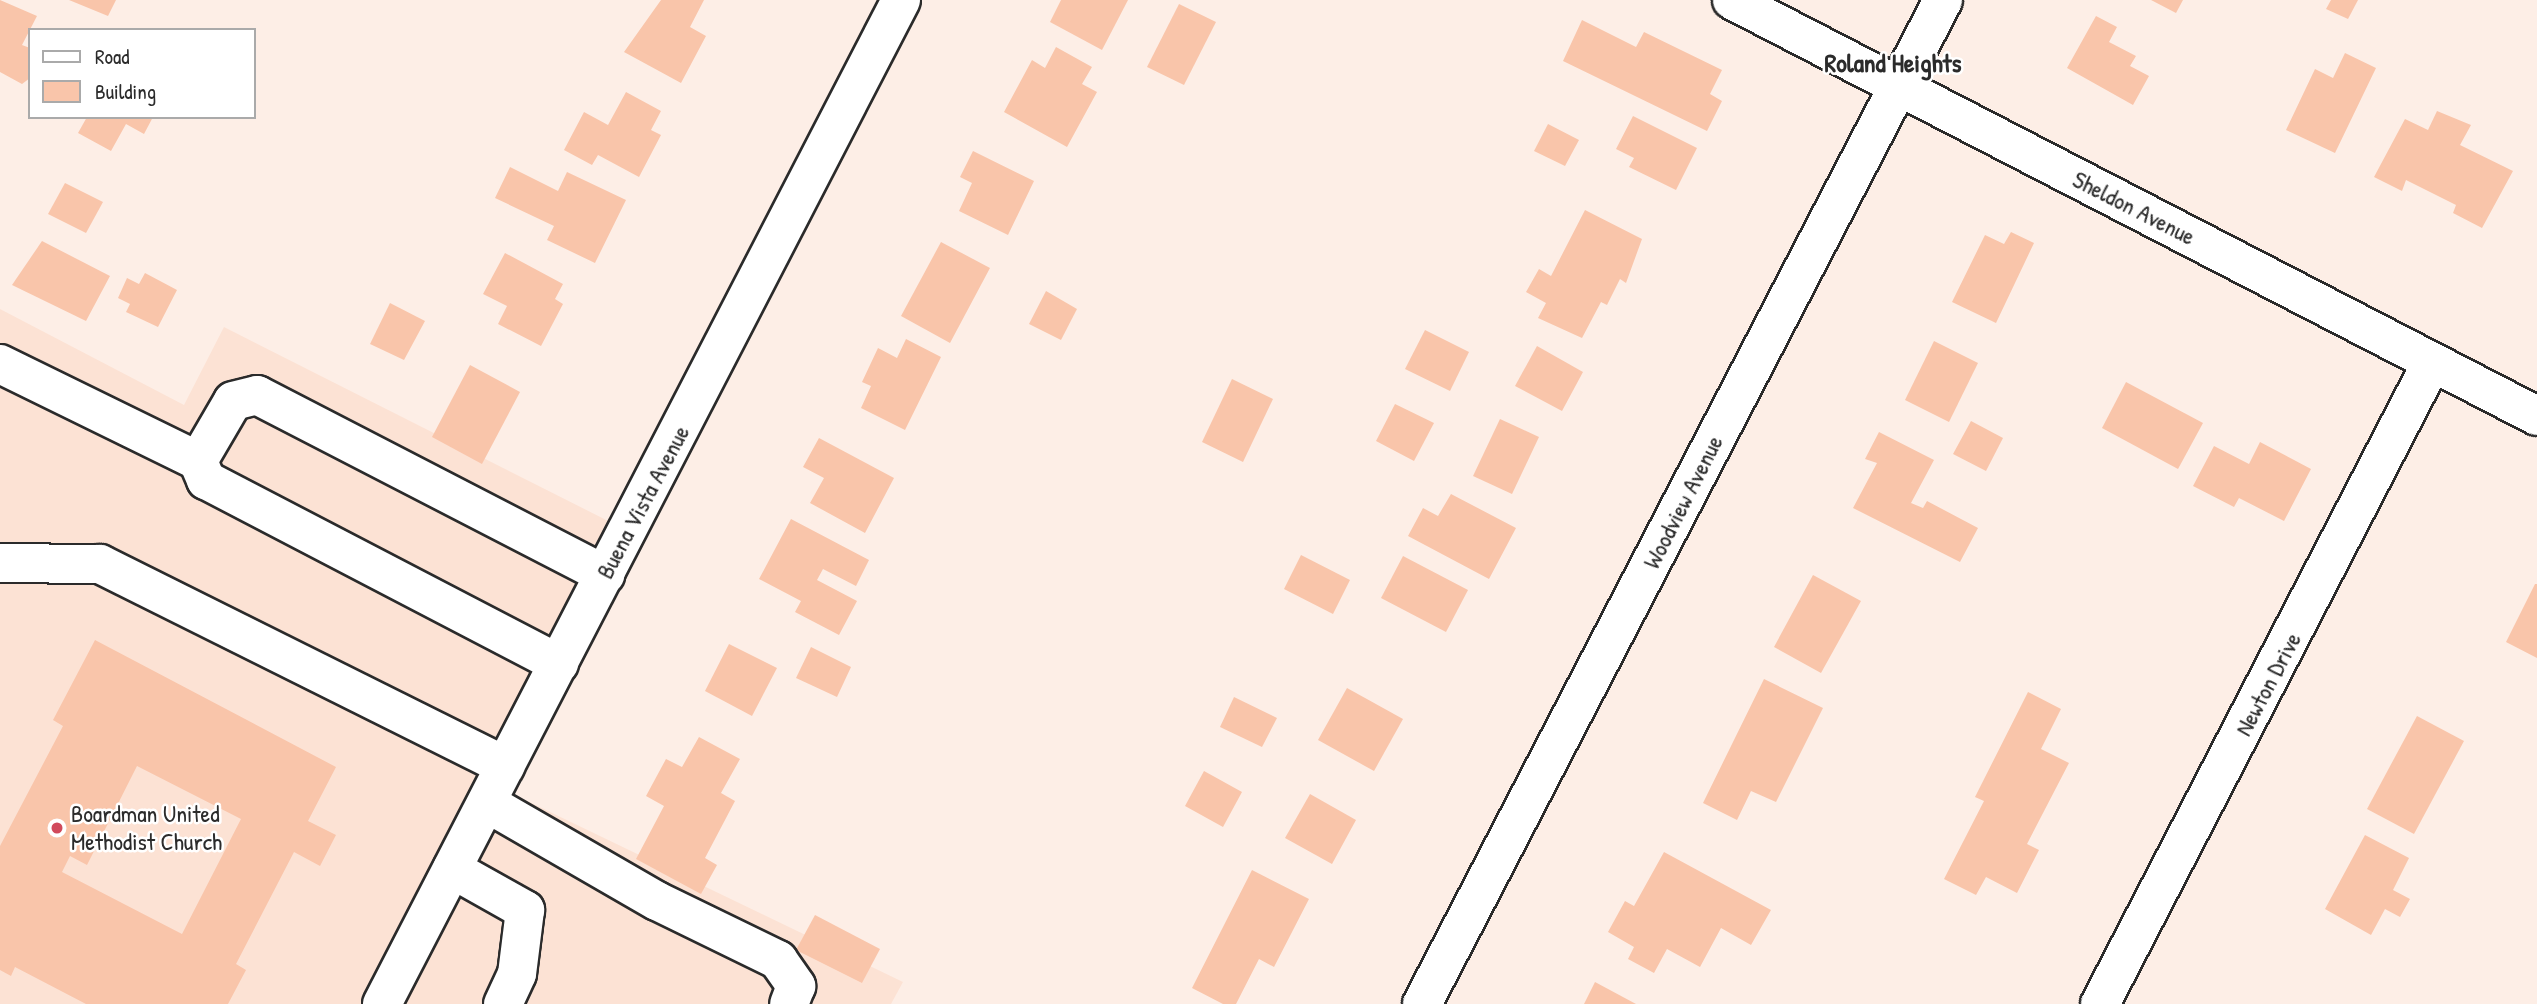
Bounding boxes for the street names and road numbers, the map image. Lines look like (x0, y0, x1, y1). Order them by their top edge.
street label: Sheldon Avenue (2068, 165, 2200, 251)
street label: Buena Vista Avenue (591, 421, 695, 583)
street label: Woodview Avenue (1637, 431, 1729, 573)
street label: Newton Drive (2229, 627, 2307, 741)

